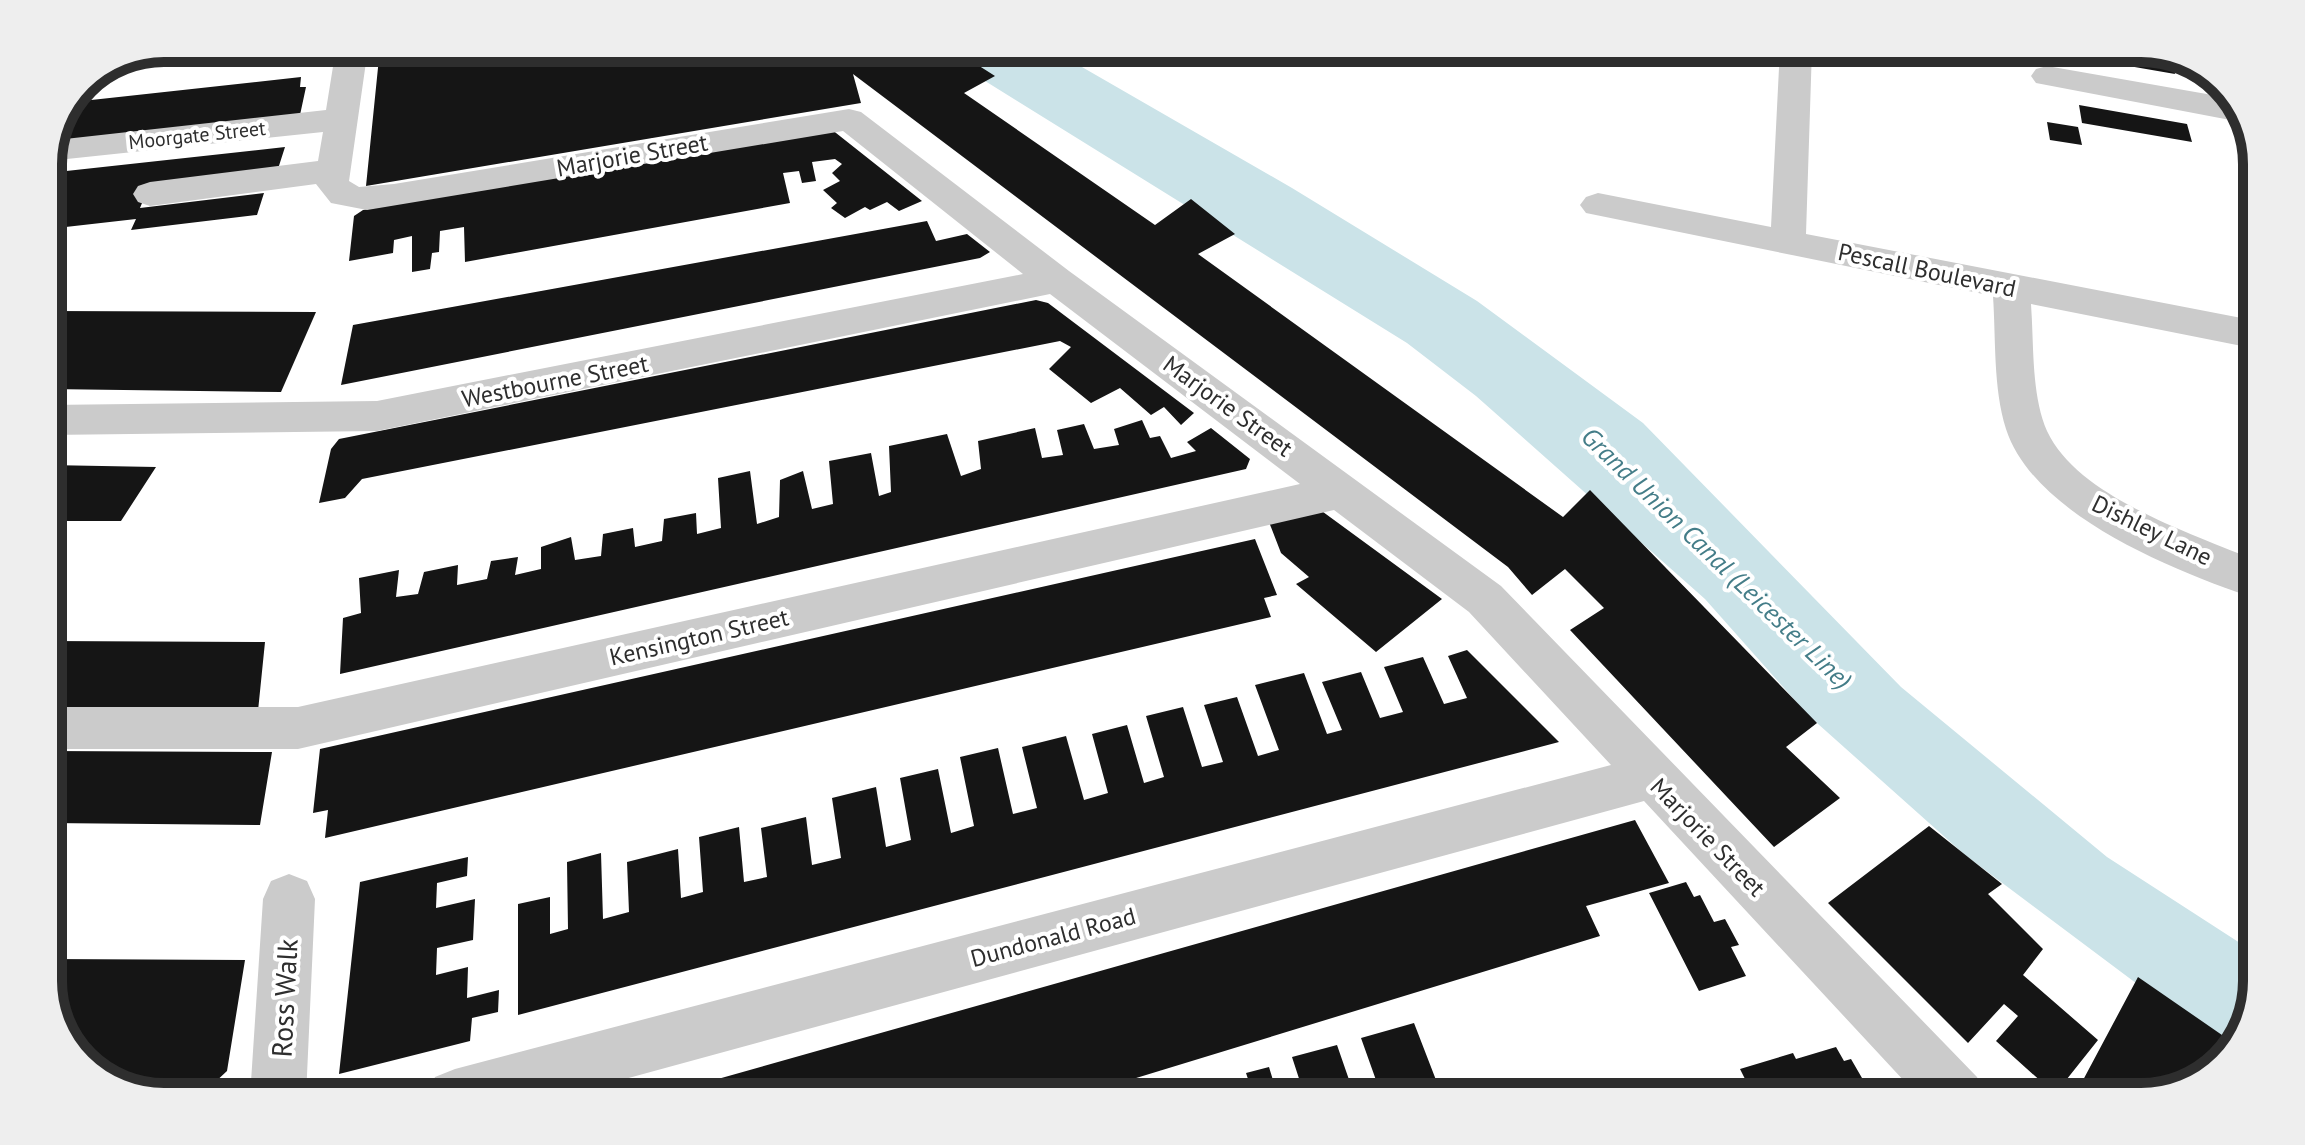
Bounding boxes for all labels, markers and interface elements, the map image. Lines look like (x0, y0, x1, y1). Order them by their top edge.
street label: Moorgate Street (127, 115, 267, 155)
street label: Marjorie Street (554, 126, 710, 184)
street label: Pescall Boulevard (1835, 236, 2019, 304)
street label: Westbourne Street (459, 348, 651, 414)
street label: Marjorie Street (1157, 349, 1299, 463)
water label: Grand Union Canal (Leicester Line) (1575, 420, 1859, 696)
street label: Dishley Lane (2087, 488, 2217, 572)
street label: Kensington Street (606, 601, 792, 673)
street label: Marjorie Street (1644, 771, 1772, 903)
street label: Dundonald Road (967, 900, 1139, 974)
street label: Ross Walk (262, 937, 306, 1058)

